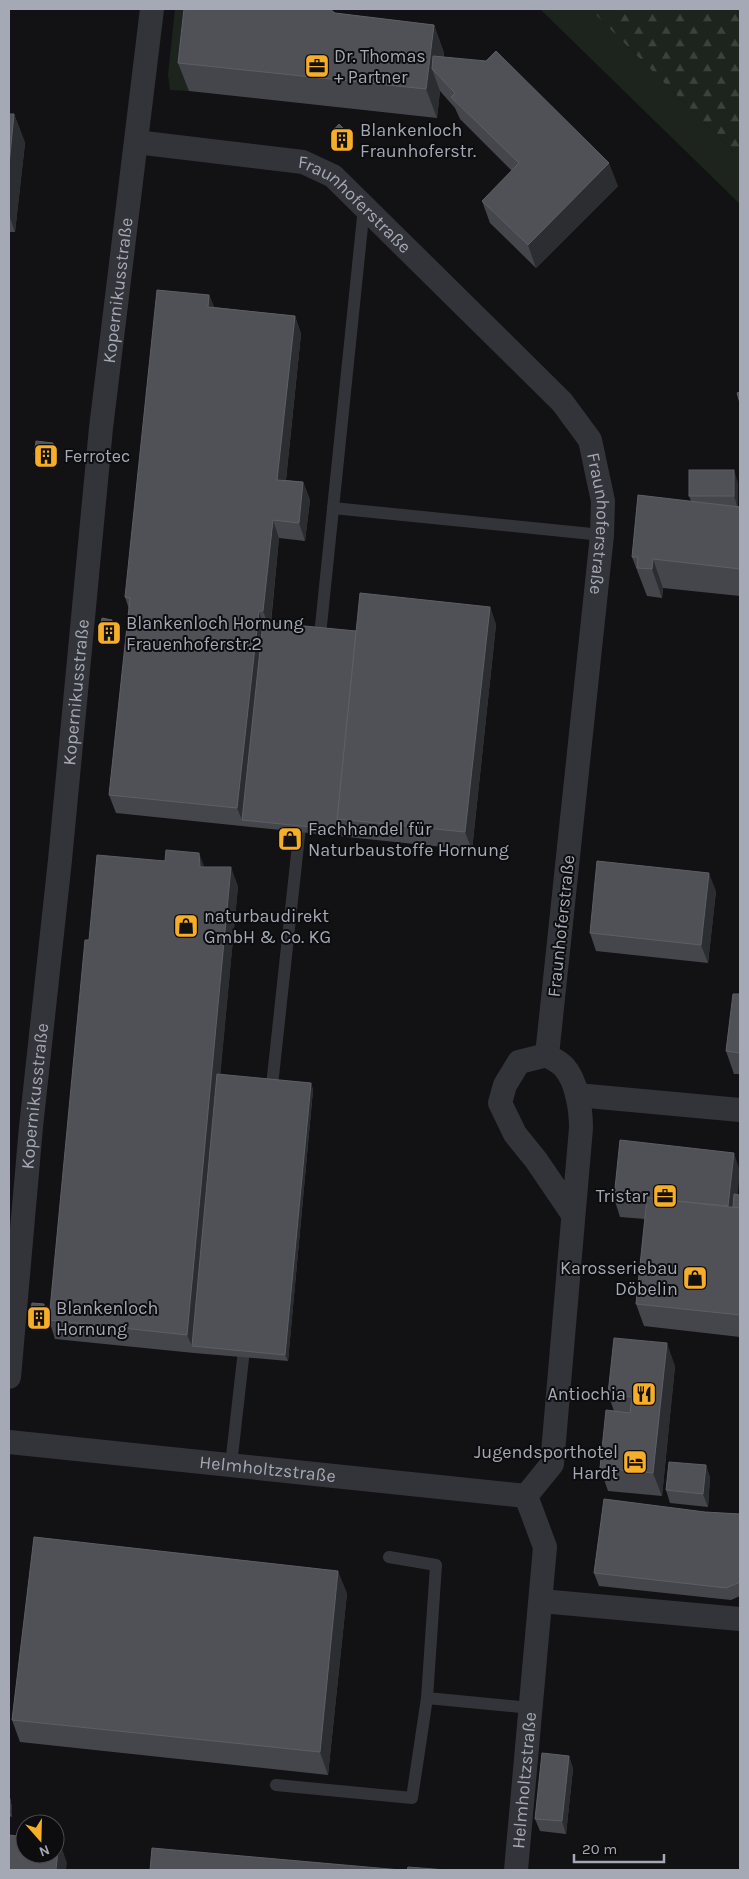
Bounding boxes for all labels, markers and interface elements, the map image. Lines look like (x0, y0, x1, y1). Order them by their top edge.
place label: Dr. Thomas + Partner (334, 45, 426, 88)
office icon: Dr. Thomas + Partner (304, 53, 330, 79)
place label: Blankenloch Fraunhoferstr. (360, 119, 476, 162)
building icon: Blankenloch Fraunhoferstr. (329, 127, 355, 153)
street label: Fraunhoferstraße (297, 151, 416, 258)
street label: Kopernikusstraße (98, 216, 138, 365)
building icon: Ferrotec (33, 443, 59, 469)
place label: Ferrotec (64, 445, 130, 467)
street label: Fraunhoferstraße (582, 451, 614, 596)
place label: Blankenloch Hornung Frauenhoferstr.2 (126, 612, 304, 655)
street label: Kopernikusstraße (58, 618, 94, 766)
building icon: Blankenloch Hornung Frauenhoferstr.2 (96, 620, 122, 646)
place label: Fachhandel für Naturbaustoffe Hornung (308, 818, 509, 861)
shop icon: Fachhandel für Naturbaustoffe Hornung (277, 826, 303, 852)
street label: Fraunhoferstraße (543, 854, 579, 998)
place label: naturbaudirekt GmbH & Co. KG (204, 905, 331, 948)
shop icon: naturbaudirekt GmbH & Co. KG (173, 913, 199, 939)
street label: Kopernikusstraße (16, 1022, 53, 1170)
office icon: Tristar (652, 1183, 678, 1209)
place label: Tristar (596, 1185, 648, 1207)
place label: Karosseriebau Döbelin (560, 1257, 678, 1300)
shop icon: Karosseriebau Döbelin (682, 1265, 708, 1291)
place label: Blankenloch Hornung (56, 1297, 158, 1340)
building icon: Blankenloch Hornung (26, 1305, 52, 1331)
restaurant icon: Antiochia (631, 1381, 657, 1407)
place label: Antiochia (547, 1383, 626, 1405)
place label: Jugendsporthotel Hardt (474, 1441, 618, 1484)
hotel icon: Jugendsporthotel Hardt (622, 1449, 648, 1475)
street label: Helmholtzstraße (198, 1451, 337, 1487)
street label: Helmholtzstraße (507, 1711, 541, 1850)
north arrow (15, 1814, 65, 1864)
scale bar (574, 1832, 664, 1864)
text: 20 m (582, 1840, 617, 1858)
text: N (37, 1841, 52, 1860)

